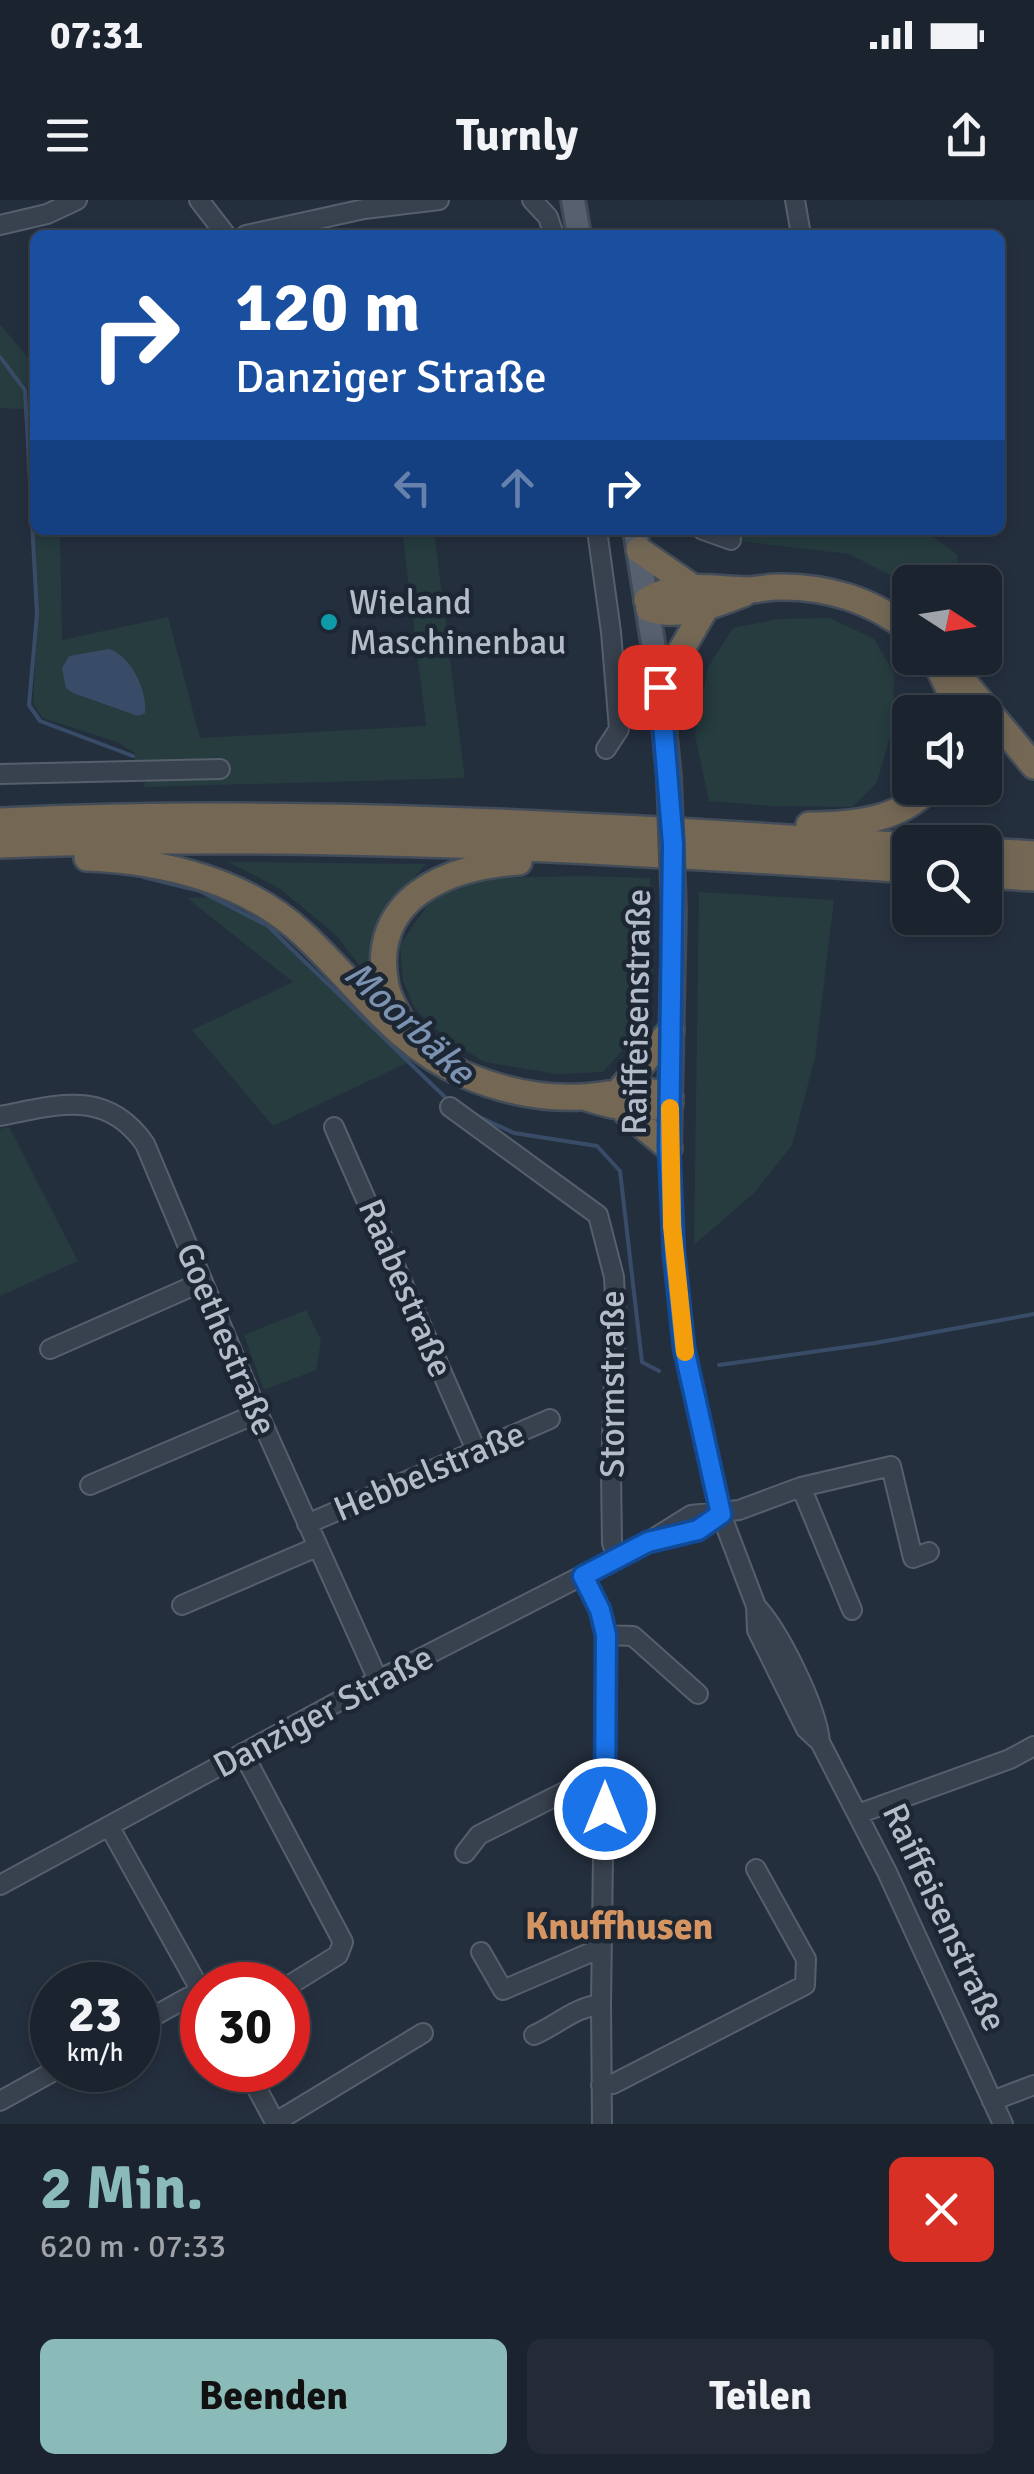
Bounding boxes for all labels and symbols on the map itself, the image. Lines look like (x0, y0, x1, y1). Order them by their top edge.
north arrow (892, 565, 1002, 675)
place label: Wieland Maschinenbau (349, 581, 566, 664)
marker: Wieland Maschinenbau (318, 611, 340, 633)
pin (618, 645, 703, 730)
street label: Raiffeisenstraße (613, 889, 660, 1136)
water label: Moorbäke (335, 950, 486, 1096)
street label: Raabestraße (349, 1193, 462, 1384)
street label: Goethestraße (167, 1237, 286, 1442)
street label: Stormstraße (591, 1290, 634, 1478)
street label: Hebbelstraße (327, 1412, 531, 1531)
street label: Danziger Straße (206, 1636, 440, 1787)
position arrow (553, 1757, 657, 1861)
street label: Raiffeisenstraße (873, 1797, 1016, 2038)
district label: Knuffhusen (525, 1903, 713, 1950)
speed limit sign: 30 (180, 1962, 310, 2092)

